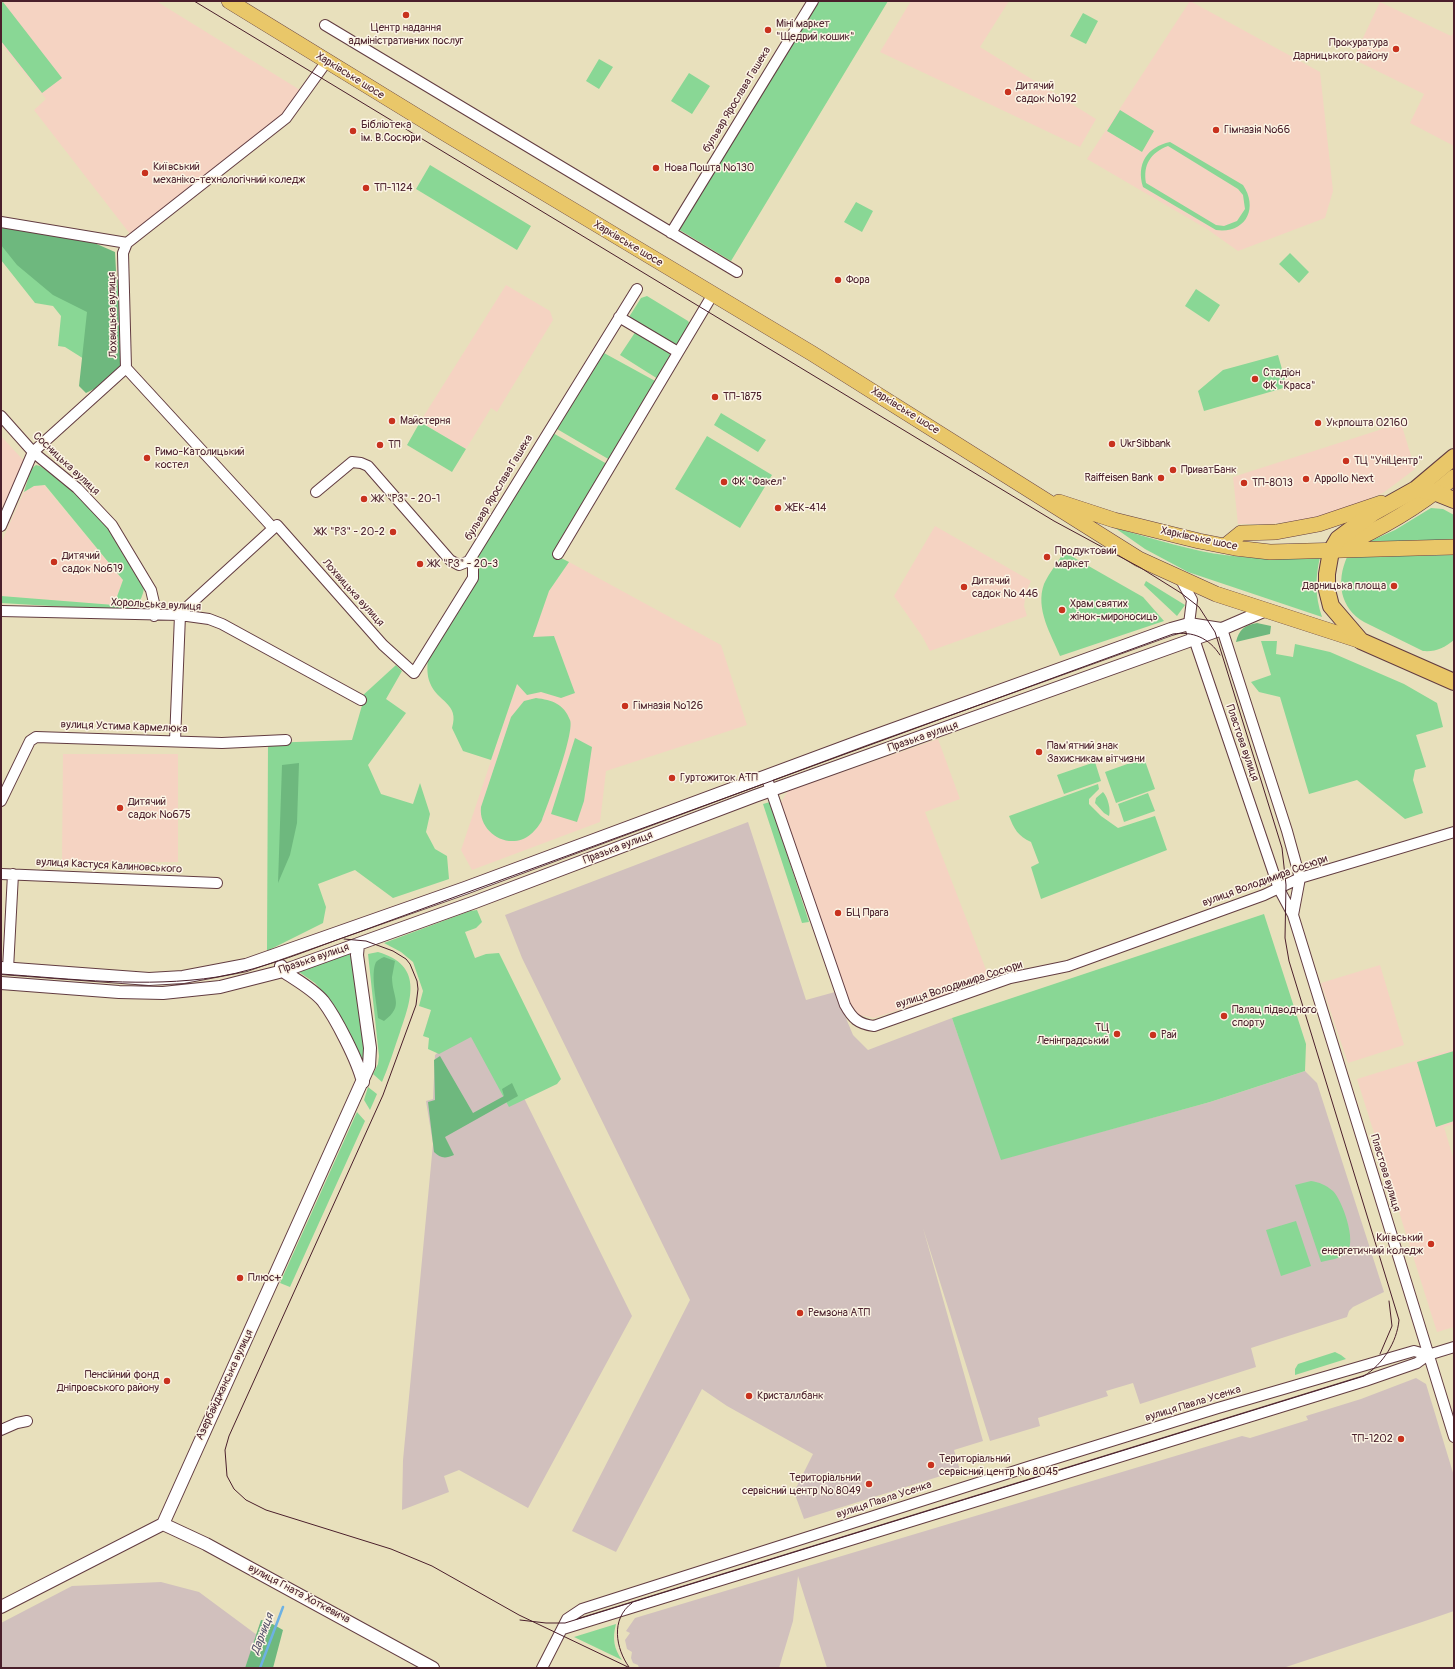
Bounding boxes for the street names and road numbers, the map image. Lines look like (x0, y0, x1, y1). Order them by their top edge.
street label: бульвар Ярослава Гашека (700, 45, 774, 155)
street label: Харківське шосе (313, 50, 387, 102)
street label: Харківське шосе (591, 218, 665, 270)
street label: Лохвицька вулиця (106, 272, 120, 358)
street label: Харківське шосе (868, 385, 942, 437)
street label: Сосницька вулиця (30, 430, 102, 498)
street label: бульвар Ярослава Гашека (462, 433, 536, 543)
street label: Харківське шосе (1159, 524, 1239, 554)
street label: Лохвицька вулиця (319, 557, 387, 629)
street label: Хорольська вулиця (110, 596, 202, 614)
street label: Пластова вулиця (1223, 703, 1261, 783)
street label: вулиця Устима Кармелюка (60, 718, 188, 736)
street label: Празька вулиця (886, 719, 960, 755)
street label: Празька вулиця (581, 829, 655, 867)
street label: вулиця Володимира Сосюри (1201, 852, 1329, 910)
street label: вулиця Кастуся Калиновського (36, 856, 182, 876)
street label: Празька вулиця (277, 941, 351, 977)
street label: вулиця Володимира Сосюри (894, 958, 1024, 1012)
street label: Пластова вулиця (1367, 1133, 1403, 1213)
street label: Азербайджанська вулиця (194, 1328, 256, 1442)
street label: вулиця Павла Усенка (1143, 1383, 1243, 1425)
street label: вулиця Павла Усенка (835, 1478, 933, 1522)
street label: вулиця Гната Хоткевича (246, 1562, 352, 1626)

